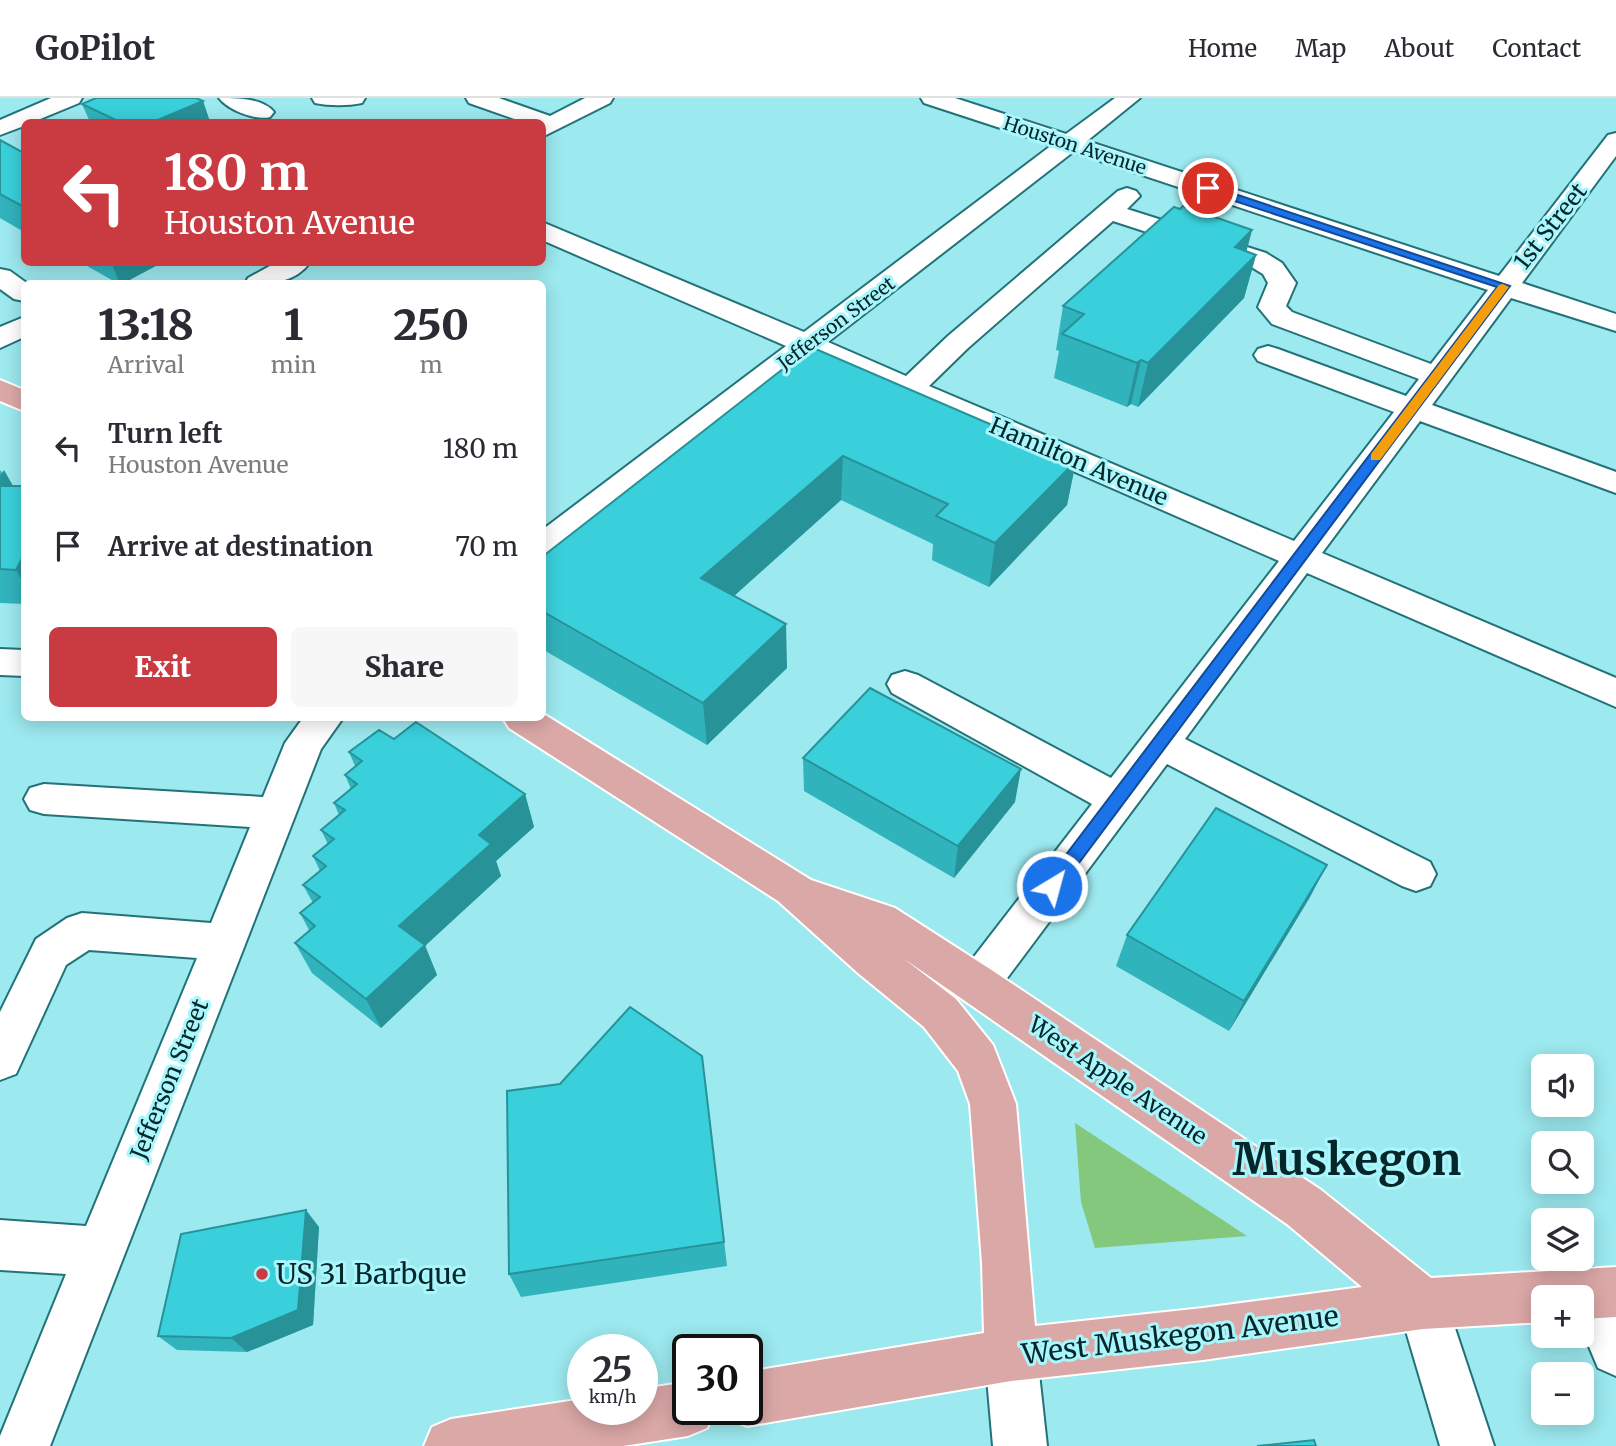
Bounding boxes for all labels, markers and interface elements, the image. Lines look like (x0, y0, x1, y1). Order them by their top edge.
text: GoPilot (35, 28, 155, 69)
text: Home (1188, 33, 1257, 64)
text: Map (1295, 33, 1346, 64)
text: About (1384, 33, 1454, 64)
text: Contact (1492, 33, 1581, 64)
street label: Houston Avenue (1000, 111, 1150, 179)
text: 180 m (164, 142, 309, 203)
icon: left (49, 147, 140, 238)
pin (1178, 158, 1238, 218)
icon: arrive (1189, 169, 1227, 207)
street label: 1st Street (1507, 177, 1593, 275)
text: Houston Avenue (164, 203, 415, 243)
street label: Jefferson Street (772, 271, 900, 376)
text: 13:18 (98, 299, 194, 351)
text: 1 (284, 299, 303, 351)
text: 250 (393, 299, 469, 351)
text: Arrival (108, 350, 184, 379)
text: min (271, 350, 316, 379)
text: m (420, 350, 443, 379)
street label: Hamilton Avenue (985, 410, 1173, 512)
text: Turn left (108, 417, 222, 450)
icon: left (49, 429, 87, 467)
text: 180 m (443, 432, 518, 465)
text: Houston Avenue (108, 450, 288, 479)
icon: arrive (49, 527, 87, 565)
text: Arrive at destination (108, 530, 373, 563)
text: 70 m (455, 530, 518, 563)
button: Exit (49, 627, 277, 707)
button: Share (291, 627, 518, 707)
position arrow (1015, 849, 1089, 923)
street label: Jefferson Street (123, 994, 214, 1164)
street label: West Apple Avenue (1022, 1009, 1213, 1150)
map controls (1531, 1054, 1594, 1425)
button: sound (1531, 1054, 1594, 1117)
button: search (1531, 1131, 1594, 1194)
district label: Muskegon (1233, 1132, 1462, 1187)
button: layers (1531, 1208, 1594, 1271)
place label: US 31 Barbque (276, 1256, 466, 1292)
marker: US 31 Barbque (254, 1266, 270, 1282)
button: + (1531, 1285, 1594, 1348)
street label: West Muskegon Avenue (1019, 1298, 1340, 1372)
speed limit sign: 30 (672, 1334, 763, 1425)
text: 25 (592, 1348, 633, 1392)
button: − (1531, 1362, 1594, 1425)
text: km/h (589, 1385, 636, 1408)

